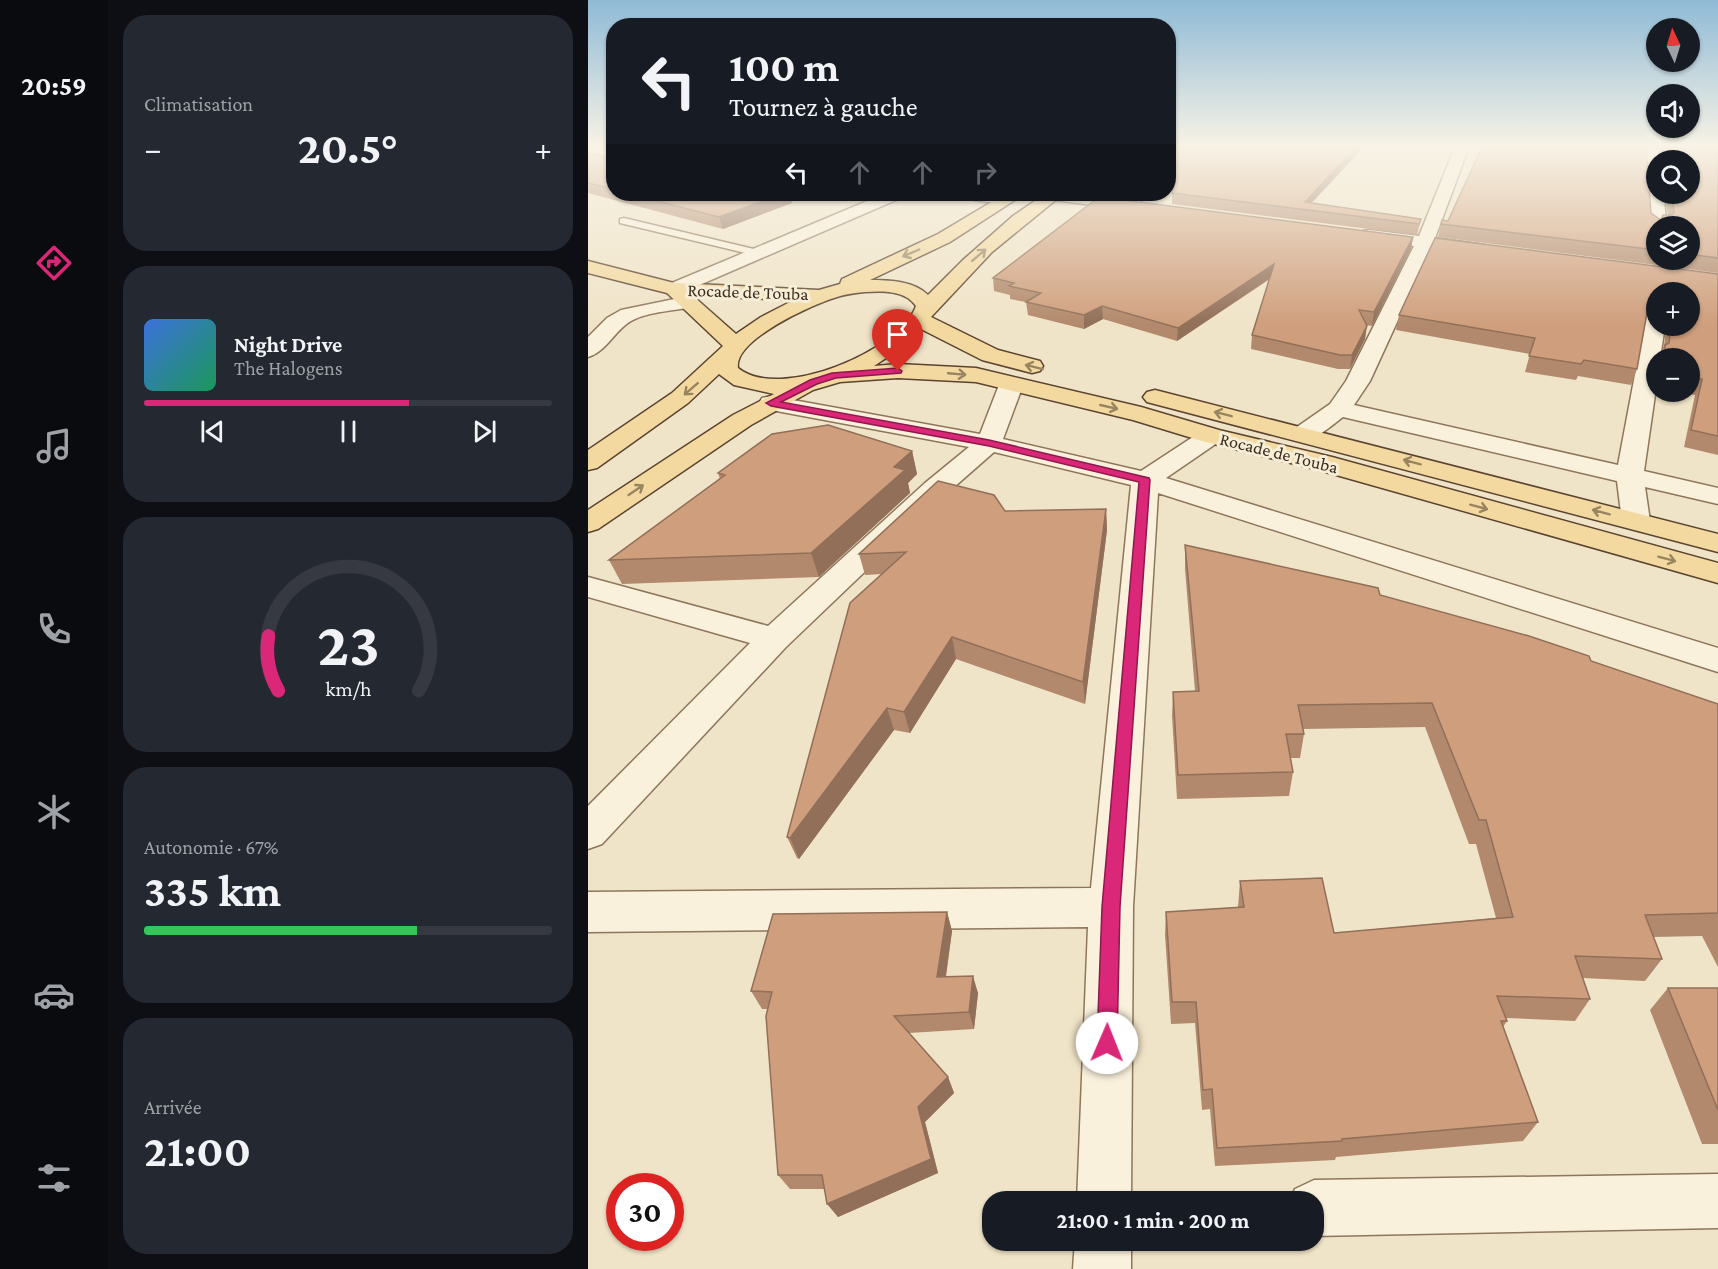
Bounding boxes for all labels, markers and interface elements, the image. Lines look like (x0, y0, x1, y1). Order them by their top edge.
north arrow (1646, 18, 1700, 72)
map controls (1646, 18, 1700, 402)
icon: left (630, 42, 708, 120)
text: 100 m (729, 43, 839, 90)
text: 20:59 (21, 71, 87, 101)
button: sound (1646, 84, 1700, 138)
text: Tournez à gauche (729, 92, 918, 122)
text: Climatisation (144, 93, 253, 115)
text: 20.5° (298, 123, 398, 173)
text: − (144, 130, 161, 167)
text: + (535, 130, 552, 167)
button: search (1646, 150, 1700, 204)
icon: left (780, 156, 813, 189)
icon: ahead (843, 156, 876, 189)
icon: ahead (906, 156, 939, 189)
icon: right (969, 156, 1002, 189)
button: layers (1646, 216, 1700, 270)
icon: directions (33, 242, 75, 284)
one-way arrow (902, 248, 920, 259)
one-way arrow (971, 248, 986, 262)
street label: Rocade de Touba (687, 280, 809, 304)
button: + (1646, 282, 1700, 336)
pin (872, 309, 923, 371)
icon: arrive (881, 318, 914, 351)
text: Night Drive (234, 332, 342, 357)
button: − (1646, 348, 1700, 402)
text: The Halogens (234, 357, 343, 379)
one-way arrow (1025, 360, 1044, 372)
one-way arrow (946, 369, 966, 380)
one-way arrow (684, 382, 699, 396)
one-way arrow (1099, 401, 1118, 413)
one-way arrow (1214, 407, 1233, 419)
icon: previous (196, 415, 229, 448)
icon: pause (332, 415, 365, 448)
icon: next (468, 415, 501, 448)
icon: music (33, 425, 75, 467)
street label: Rocade de Touba (1218, 429, 1340, 477)
one-way arrow (1403, 456, 1422, 468)
one-way arrow (628, 484, 644, 496)
one-way arrow (1469, 502, 1488, 513)
one-way arrow (1591, 506, 1610, 517)
one-way arrow (1657, 554, 1676, 565)
icon: phone (33, 608, 75, 650)
text: 23 (317, 610, 379, 679)
text: km/h (325, 678, 372, 702)
icon: climate (33, 791, 75, 833)
text: Autonomie · 67% (144, 836, 279, 858)
text: 335 km (144, 866, 281, 916)
icon: car (33, 974, 75, 1016)
position arrow (1075, 1011, 1139, 1075)
text: Arrivée (144, 1096, 201, 1118)
text: 21:00 (144, 1126, 251, 1176)
icon: filters (33, 1157, 75, 1199)
speed limit sign: 30 (606, 1173, 684, 1251)
text: 21:00 · 1 min · 200 m (1057, 1208, 1249, 1233)

